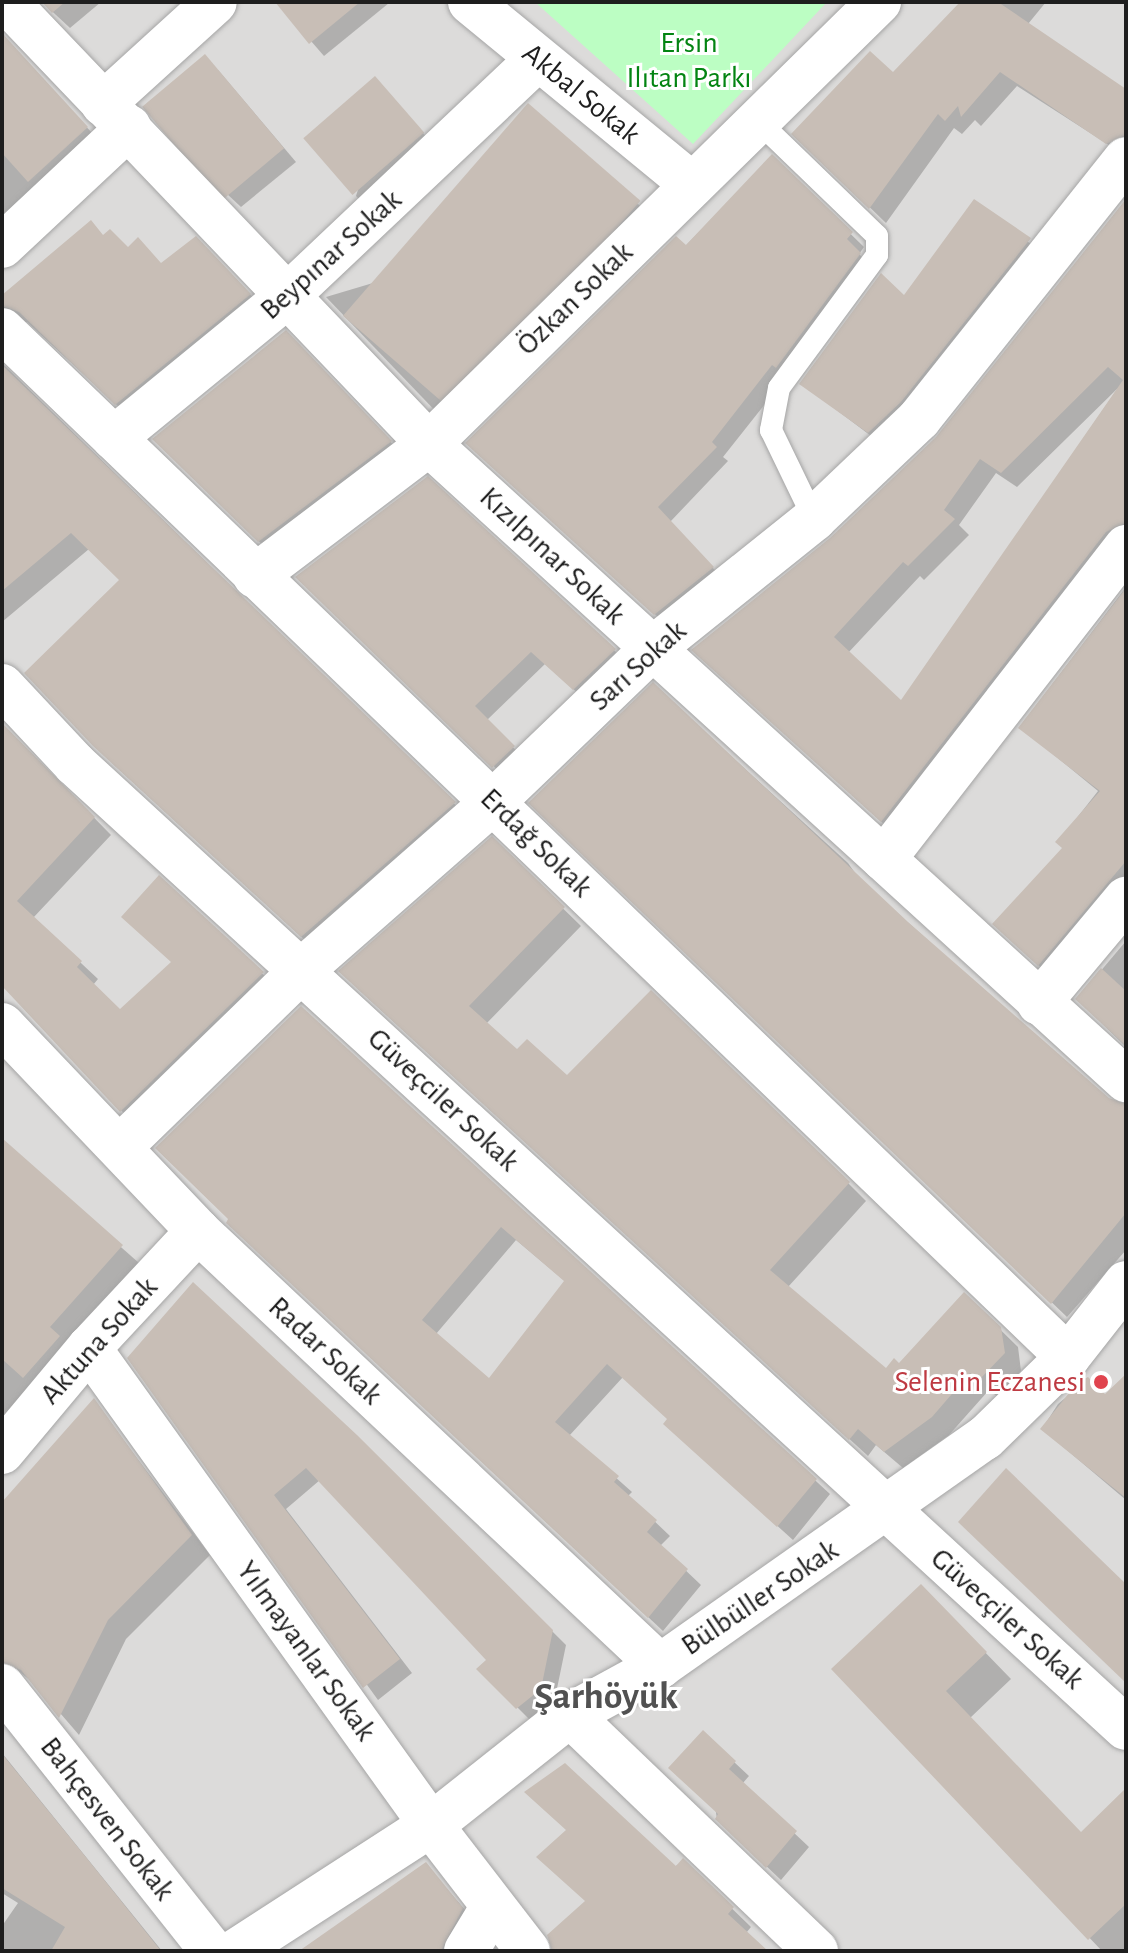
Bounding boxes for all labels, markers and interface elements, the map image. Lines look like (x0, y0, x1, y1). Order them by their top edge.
park label: Ersin Ilıtan Parkı (626, 25, 752, 96)
street label: Akbal Sokak (515, 35, 647, 153)
street label: Beypınar Sokak (253, 182, 409, 328)
street label: Özkan Sokak (509, 235, 641, 363)
street label: Kızılpınar Sokak (472, 479, 632, 633)
street label: Sarı Sokak (582, 613, 694, 719)
street label: Erdağ Sokak (473, 781, 599, 905)
street label: Güveçciler Sokak (360, 1021, 526, 1179)
street label: Aktuna Sokak (32, 1270, 166, 1412)
street label: Radar Sokak (261, 1289, 389, 1413)
place label: Selenin Eczanesi (894, 1364, 1085, 1400)
marker: Selenin Eczanesi (1092, 1373, 1110, 1391)
street label: Bülbüller Sokak (675, 1532, 845, 1664)
street label: Güvecçiler Sokak (923, 1541, 1091, 1697)
street label: Yılmayanlar Sokak (229, 1554, 383, 1748)
district label: Şarhöyük (534, 1675, 678, 1721)
street label: Bahçesven Sokak (32, 1730, 182, 1908)

